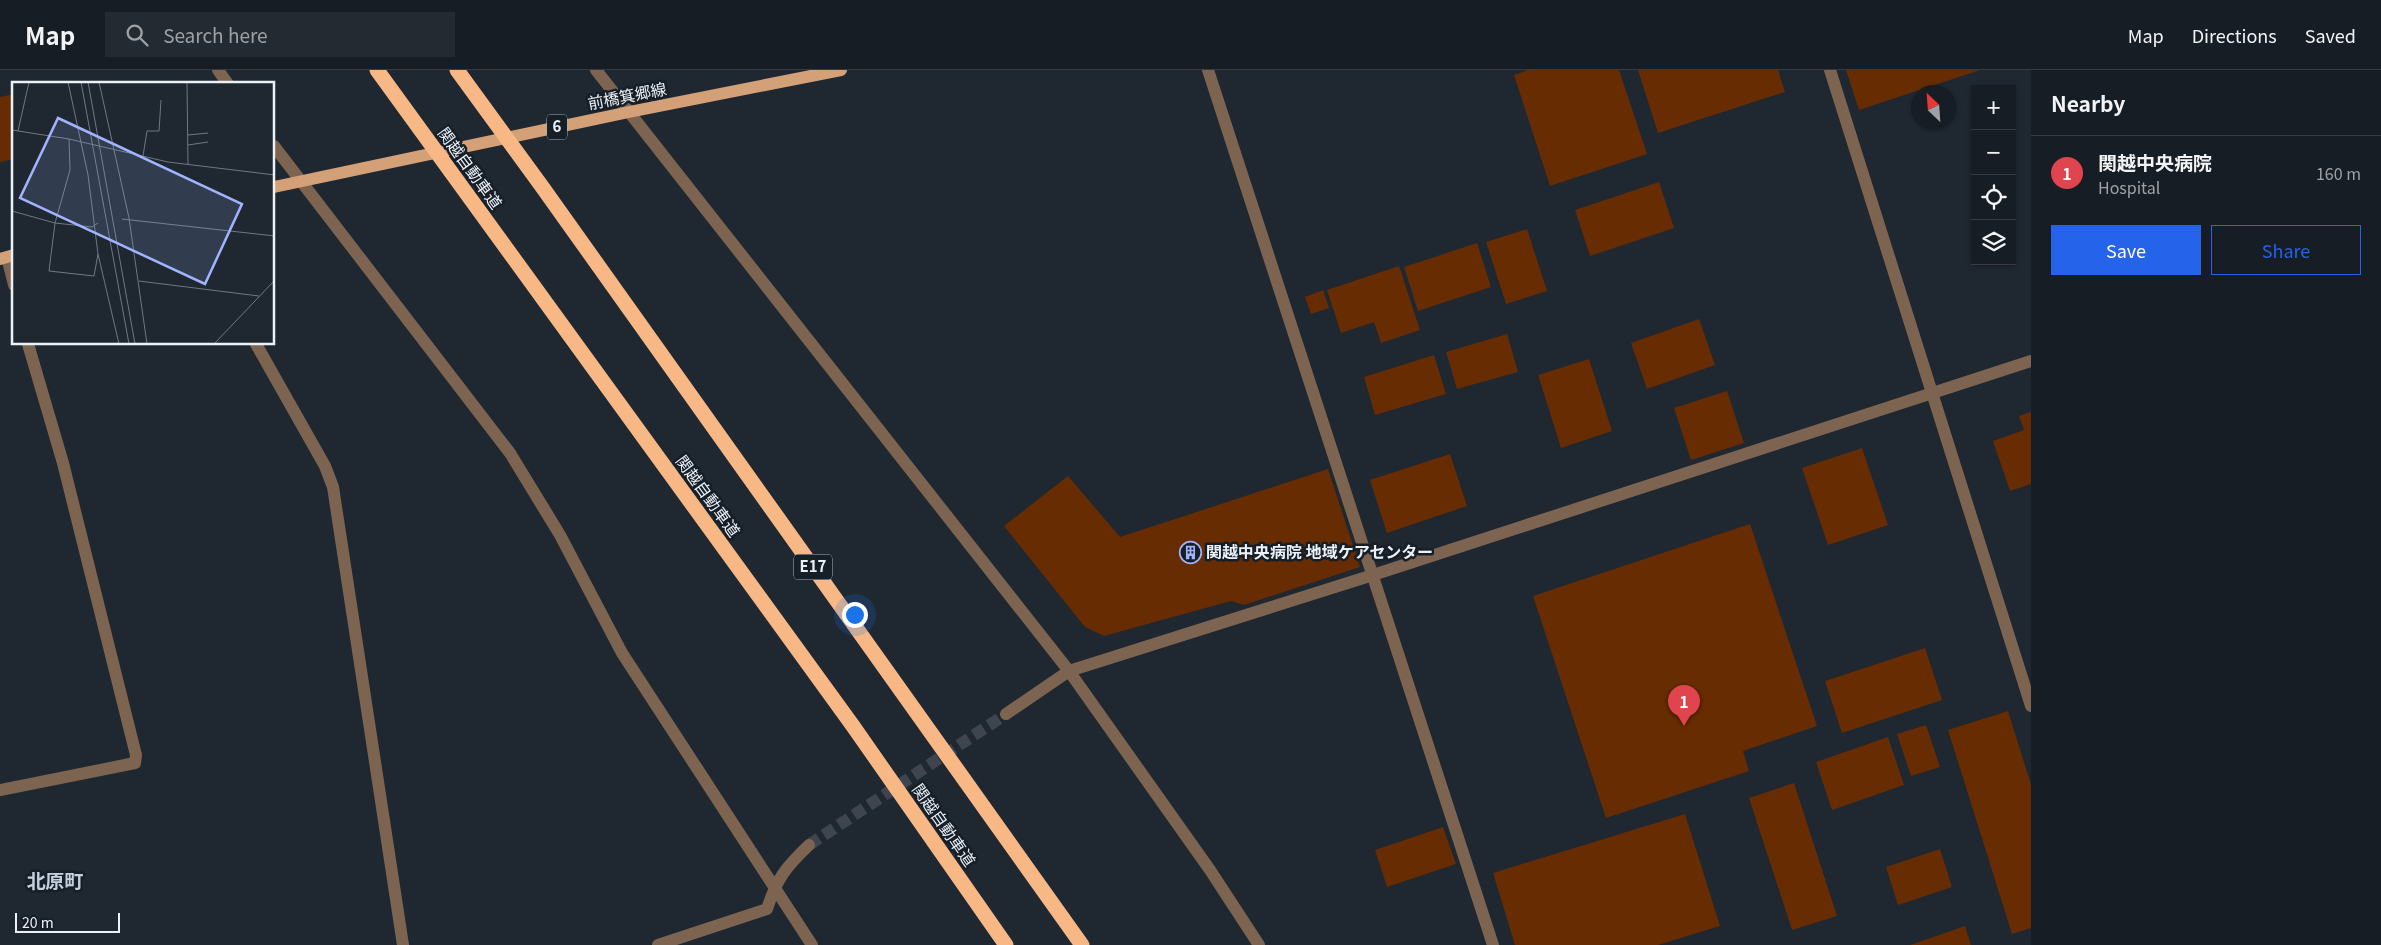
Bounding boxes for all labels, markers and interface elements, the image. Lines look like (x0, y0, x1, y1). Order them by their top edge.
search box (105, 12, 455, 57)
text: Map (25, 17, 75, 52)
icon: search (123, 21, 151, 49)
text: Search here (163, 21, 268, 48)
text: Map (2128, 22, 2164, 48)
text: Directions (2192, 22, 2277, 48)
text: Saved (2305, 22, 2356, 48)
street label: 前橋箕郷線 (585, 76, 668, 114)
inset map (12, 82, 275, 345)
north arrow (1911, 85, 1956, 130)
map controls (1971, 85, 2016, 265)
button: + (1971, 85, 2016, 130)
text: Nearby (2051, 88, 2125, 118)
road number: 6 (547, 114, 567, 140)
street label: 関越自動車道 (433, 122, 509, 213)
button: − (1971, 130, 2016, 175)
text: 関越中央病院 (2098, 148, 2212, 175)
text: 1 (2062, 161, 2072, 185)
text: 160 m (2316, 161, 2361, 185)
button: locate (1971, 175, 2016, 220)
text: Hospital (2098, 175, 2160, 199)
button: layers (1971, 220, 2016, 265)
button: Save (2051, 225, 2201, 275)
button: Share (2211, 225, 2361, 275)
street label: 関越自動車道 (671, 450, 747, 541)
place label: 関越中央病院 地域ケアセンター (1206, 539, 1433, 563)
building icon: 関越中央病院 地域ケアセンター (1178, 540, 1202, 564)
road number: E17 (794, 554, 832, 580)
your location (842, 602, 868, 628)
pin: 1 (1668, 685, 1700, 726)
street label: 関越自動車道 (907, 778, 982, 871)
district label: 北原町 (26, 866, 84, 893)
scale bar (15, 910, 120, 933)
text: 20 m (22, 912, 54, 932)

